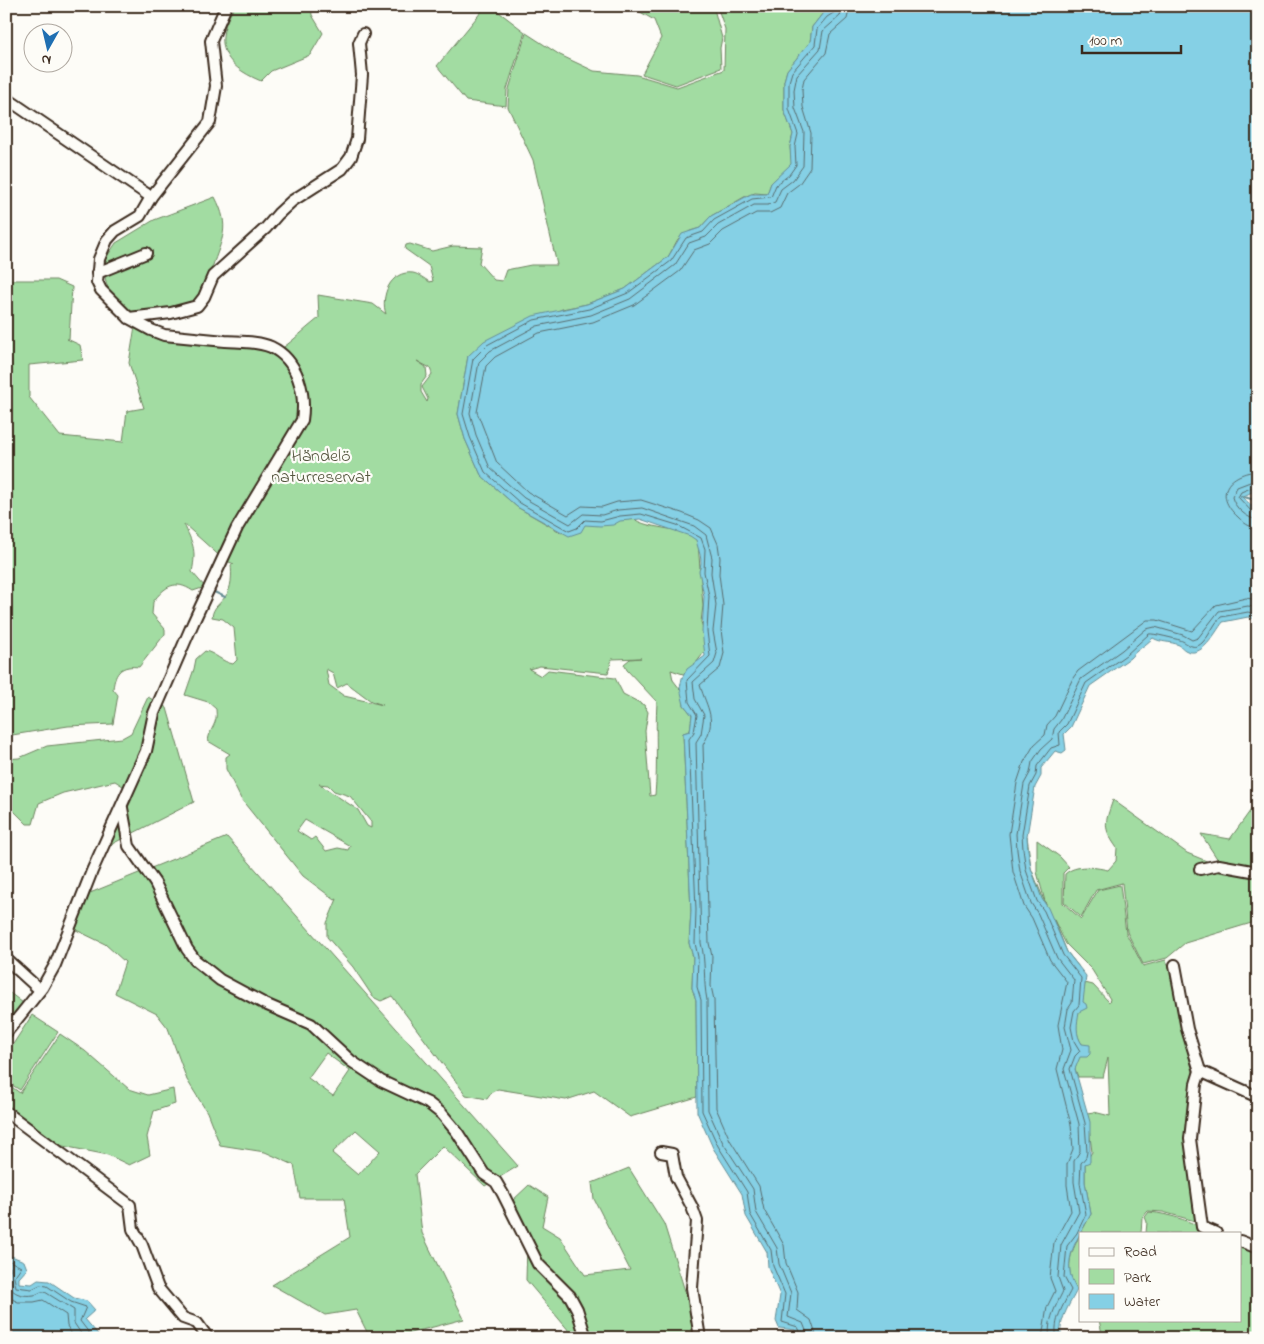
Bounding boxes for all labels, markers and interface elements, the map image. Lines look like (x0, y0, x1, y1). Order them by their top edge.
north arrow (22, 22, 72, 72)
scale bar (1082, 22, 1180, 54)
text: 100 m (1089, 30, 1122, 52)
text: N (40, 48, 53, 70)
park label: Händelö naturreservat (271, 444, 371, 491)
legend (1079, 1232, 1242, 1322)
text: Road (1124, 1241, 1157, 1263)
text: Park (1124, 1267, 1152, 1289)
text: Water (1124, 1291, 1160, 1313)

